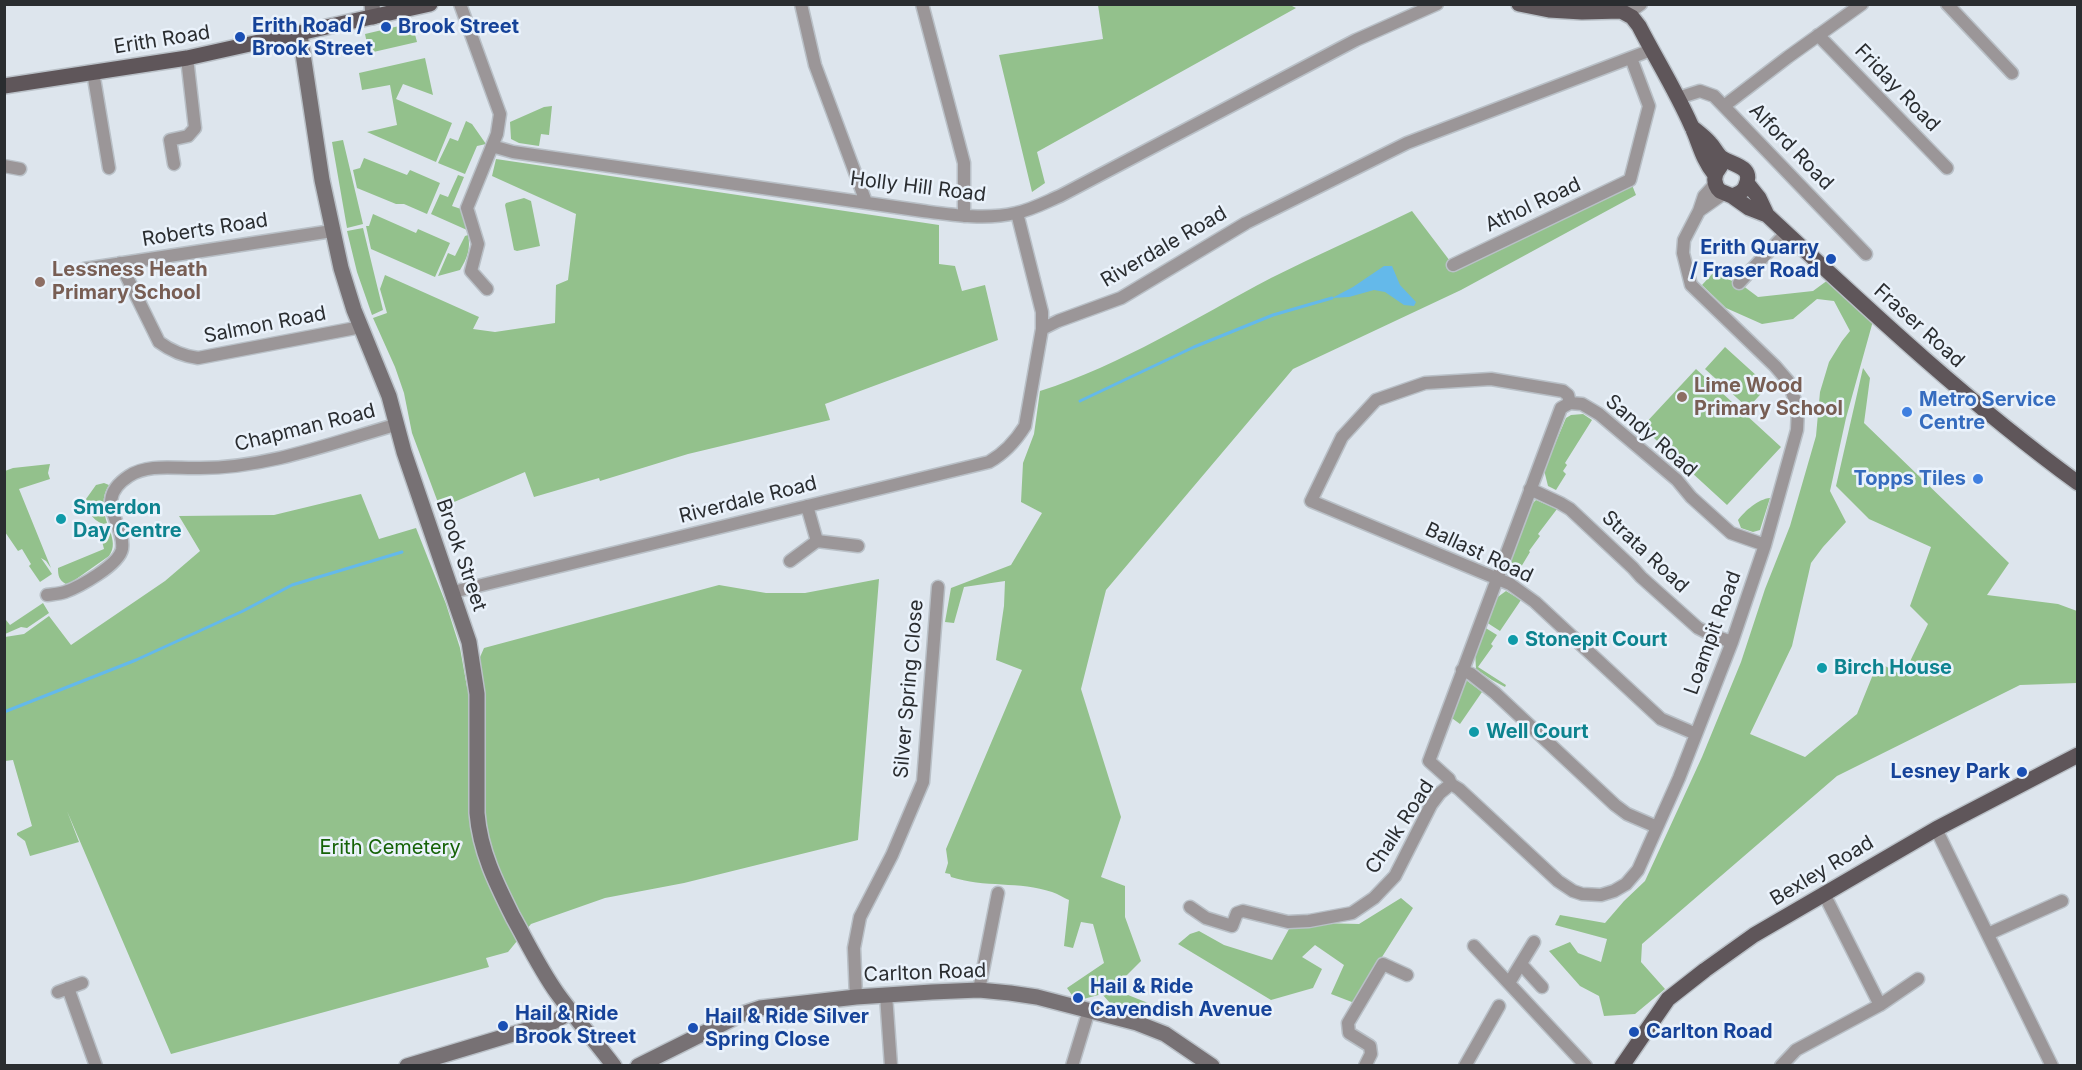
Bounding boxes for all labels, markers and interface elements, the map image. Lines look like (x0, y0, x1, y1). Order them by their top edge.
place label: Erith Road / Brook Street (252, 14, 373, 61)
place label: Brook Street (398, 15, 519, 39)
marker: Brook Street (379, 20, 393, 34)
street label: Erith Road (112, 21, 212, 59)
marker: Erith Road / Brook Street (233, 30, 247, 44)
street label: Friday Road (1849, 39, 1945, 137)
street label: Alford Road (1744, 99, 1838, 195)
street label: Holly Hill Road (849, 167, 987, 207)
street label: Athol Road (1481, 172, 1585, 238)
street label: Riverdale Road (1097, 201, 1231, 293)
street label: Roberts Road (140, 208, 270, 252)
place label: Erith Quarry / Fraser Road (1690, 236, 1819, 283)
marker: Erith Quarry / Fraser Road (1824, 252, 1838, 266)
place label: Lessness Heath Primary School (52, 258, 208, 305)
marker: Lessness Heath Primary School (33, 275, 47, 289)
street label: Fraser Road (1869, 279, 1969, 373)
street label: Salmon Road (202, 301, 328, 349)
place label: Lime Wood Primary School (1694, 374, 1843, 421)
place label: Metro Service Centre (1919, 388, 2056, 435)
street label: Sandy Road (1600, 390, 1702, 482)
marker: Lime Wood Primary School (1675, 390, 1689, 404)
street label: Chapman Road (232, 399, 378, 457)
marker: Metro Service Centre (1900, 405, 1914, 419)
place label: Topps Tiles (1853, 467, 1966, 491)
street label: Riverdale Road (677, 471, 819, 529)
marker: Topps Tiles (1971, 472, 1985, 486)
place label: Smerdon Day Centre (73, 496, 182, 543)
street label: Brook Street (431, 496, 491, 614)
street label: Strata Road (1597, 506, 1693, 598)
marker: Smerdon Day Centre (54, 512, 68, 526)
street label: Ballast Road (1421, 518, 1537, 588)
street label: Loampit Road (1680, 568, 1746, 698)
street label: Silver Spring Close (889, 599, 929, 779)
place label: Stonepit Court (1525, 628, 1667, 652)
marker: Stonepit Court (1506, 633, 1520, 647)
place label: Birch House (1834, 656, 1952, 680)
marker: Birch House (1815, 661, 1829, 675)
place label: Well Court (1486, 720, 1589, 744)
marker: Well Court (1467, 725, 1481, 739)
place label: Lesney Park (1890, 760, 2010, 784)
marker: Lesney Park (2015, 765, 2029, 779)
street label: Chalk Road (1361, 775, 1439, 879)
street label: Bexley Road (1766, 831, 1878, 911)
park label: Erith Cemetery (319, 836, 461, 860)
street label: Carlton Road (863, 959, 987, 987)
place label: Hail & Ride Cavendish Avenue (1090, 975, 1272, 1022)
marker: Hail & Ride Cavendish Avenue (1071, 991, 1085, 1005)
place label: Hail & Ride Brook Street (515, 1002, 636, 1049)
place label: Hail & Ride Silver Spring Close (705, 1005, 869, 1052)
marker: Hail & Ride Brook Street (496, 1019, 510, 1033)
place label: Carlton Road (1646, 1020, 1773, 1044)
marker: Hail & Ride Silver Spring Close (686, 1021, 700, 1035)
marker: Carlton Road (1627, 1025, 1641, 1039)

